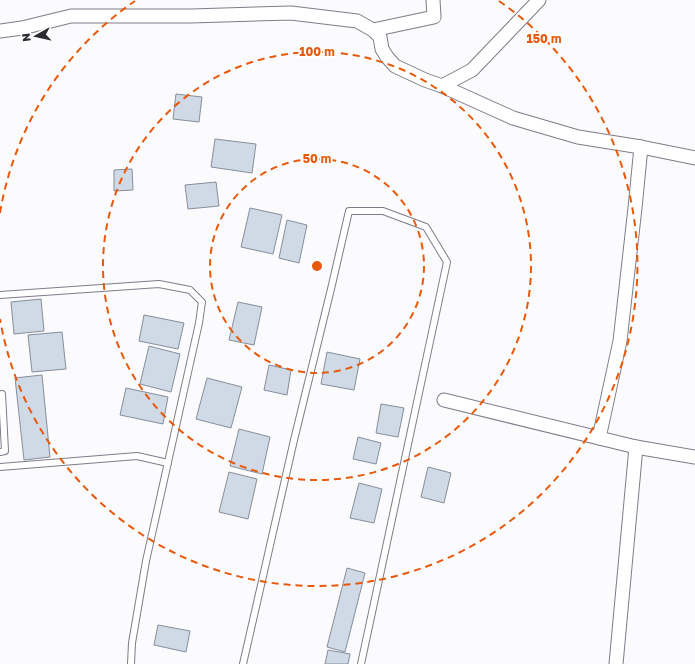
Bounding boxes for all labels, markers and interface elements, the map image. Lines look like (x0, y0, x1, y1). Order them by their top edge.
north arrow (16, 16, 56, 56)
text: 150 m (527, 31, 561, 46)
text: N (19, 32, 33, 43)
text: 100 m (299, 44, 335, 59)
text: 50 m (303, 151, 331, 166)
centre of rings (310, 259, 324, 273)

